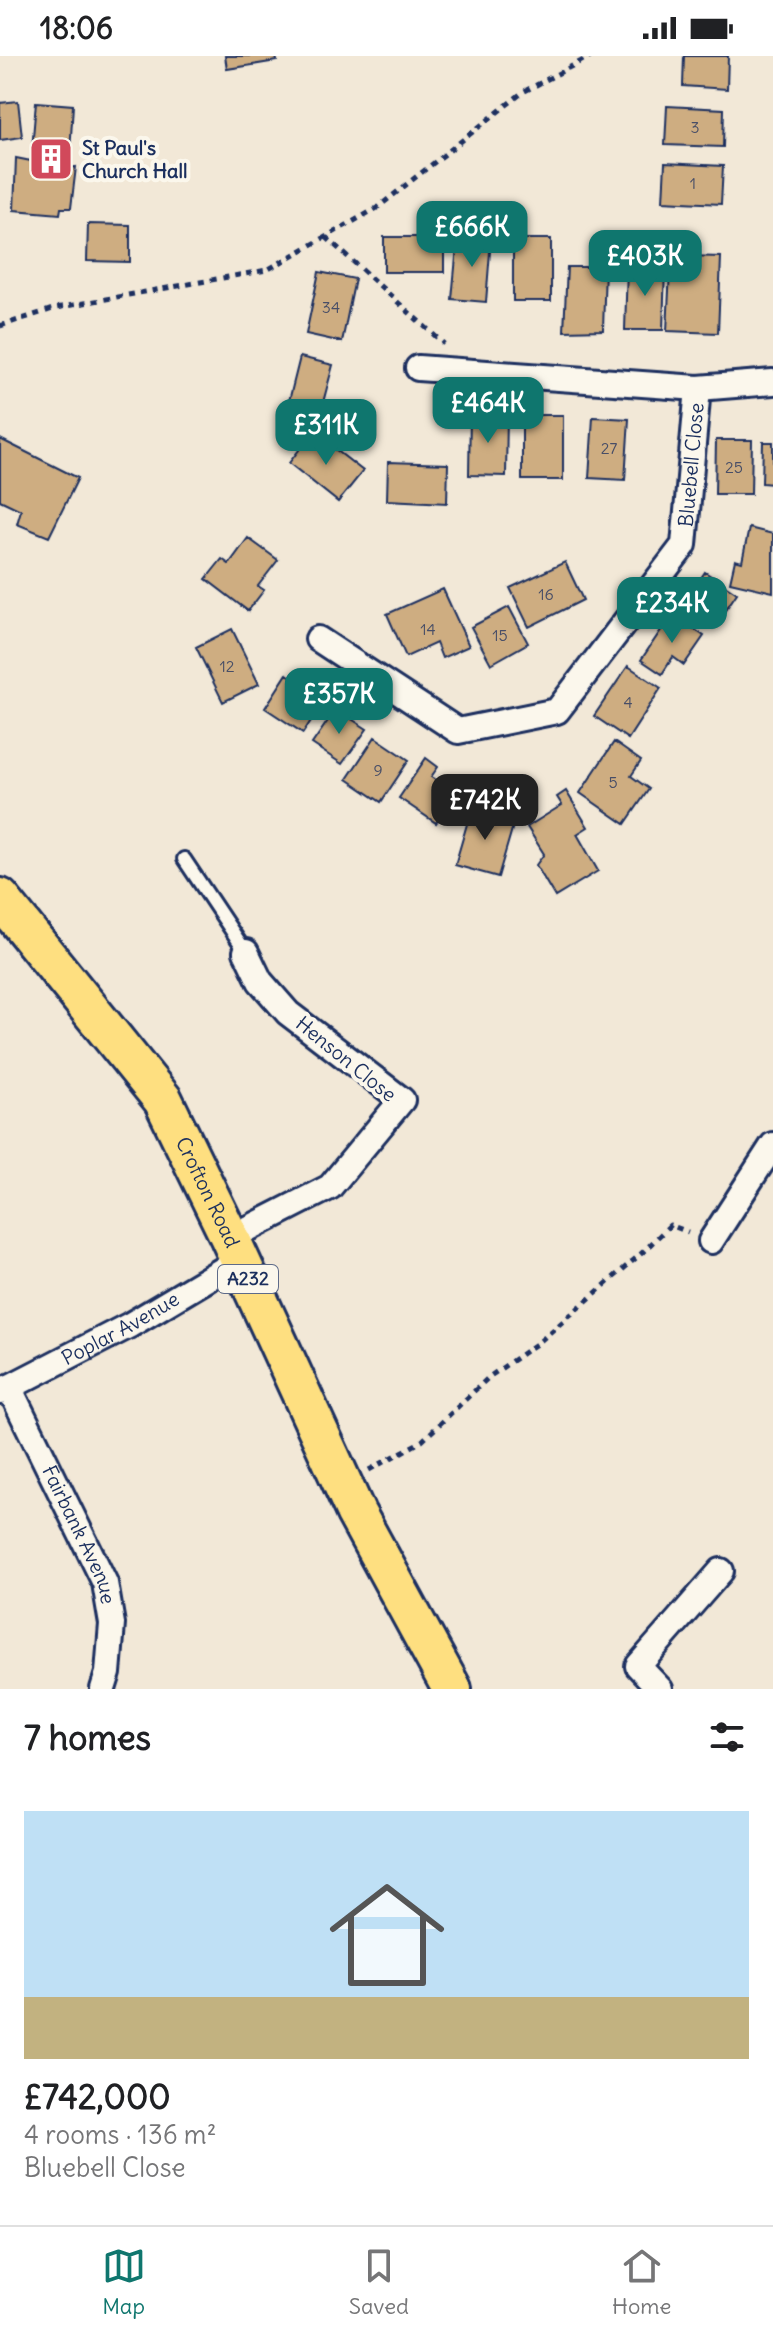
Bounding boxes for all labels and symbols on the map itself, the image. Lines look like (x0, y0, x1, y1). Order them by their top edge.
house number: 3 (690, 117, 700, 137)
building icon: St Paul's Church Hall (27, 135, 75, 183)
place label: St Paul's Church Hall (82, 135, 187, 183)
house number: 1 (690, 173, 696, 193)
pin: £666K (416, 201, 528, 269)
pin: £403K (589, 230, 701, 298)
house number: 34 (322, 297, 340, 317)
pin: £464K (432, 377, 544, 445)
pin: £311K (270, 399, 382, 467)
street label: Bluebell Close (673, 402, 709, 528)
house number: 27 (601, 438, 617, 458)
house number: 25 (725, 457, 743, 477)
pin: £234K (616, 577, 728, 645)
house number: 16 (538, 584, 554, 604)
house number: 14 (420, 619, 436, 639)
house number: 15 (492, 625, 508, 645)
house number: 12 (219, 656, 235, 676)
pin: £357K (283, 668, 395, 736)
house number: 4 (623, 692, 633, 712)
house number: 9 (373, 760, 383, 780)
house number: 5 (608, 772, 618, 792)
pin: £742K (429, 774, 541, 842)
street label: Henson Close (291, 1010, 402, 1107)
street label: Crofton Road (171, 1133, 246, 1251)
road number: A232 (218, 1265, 278, 1293)
street label: Poplar Avenue (57, 1286, 183, 1370)
street label: Fairbank Avenue (37, 1461, 121, 1606)

